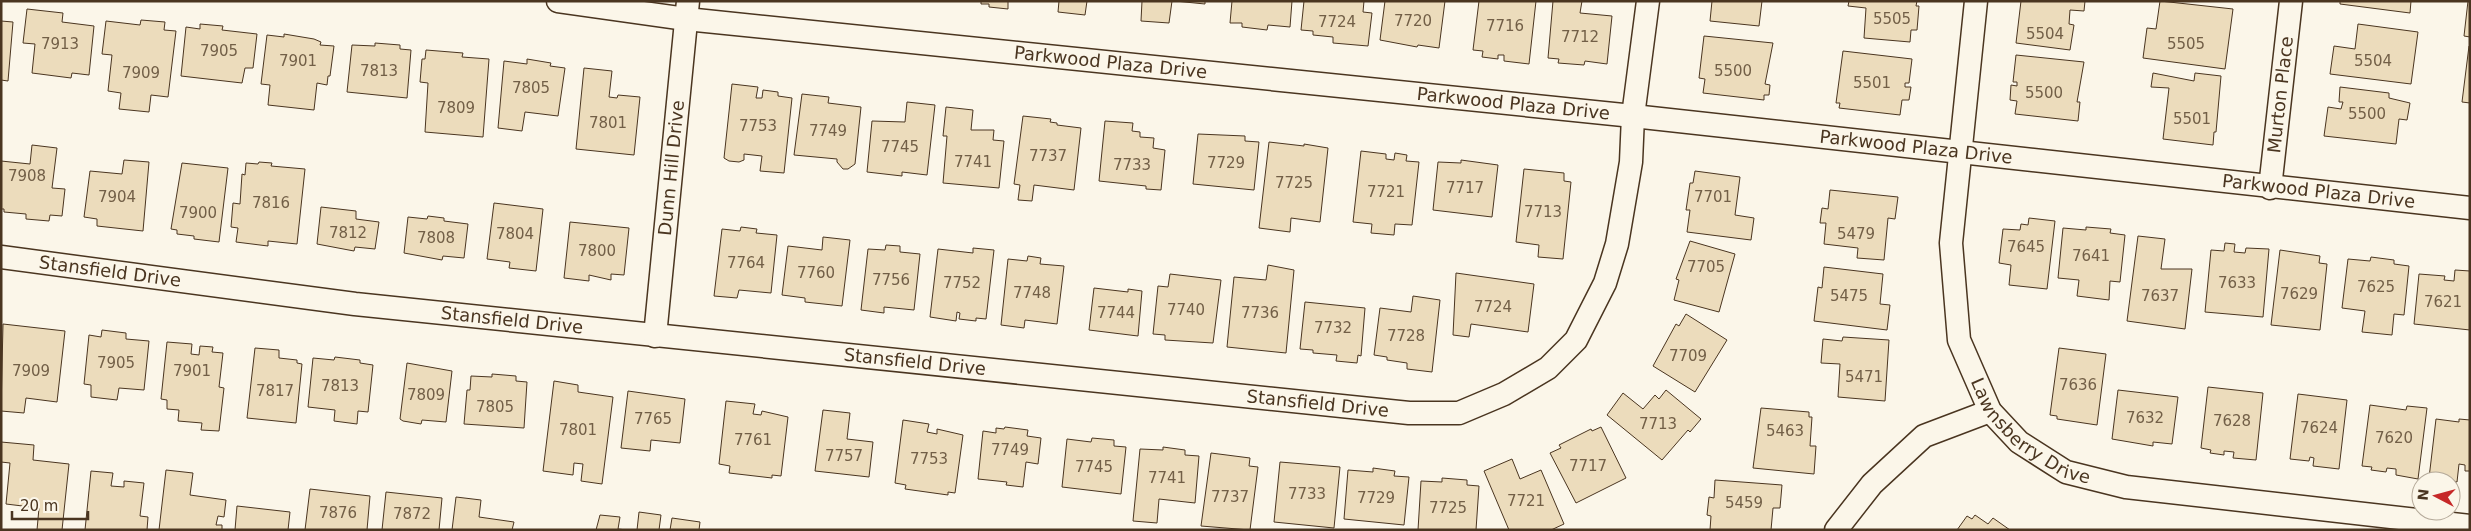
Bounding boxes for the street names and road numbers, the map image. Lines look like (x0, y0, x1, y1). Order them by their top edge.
street label: Murton Place (2263, 35, 2297, 154)
street label: Parkwood Plaza Drive (1013, 42, 1208, 82)
street label: Parkwood Plaza Drive (1416, 83, 1611, 124)
street label: Dunn Hill Drive (654, 99, 688, 237)
street label: Parkwood Plaza Drive (1819, 126, 2014, 168)
street label: Parkwood Plaza Drive (2221, 170, 2416, 212)
street label: Stansfield Drive (38, 251, 182, 291)
street label: Stansfield Drive (440, 302, 584, 338)
street label: Stansfield Drive (843, 344, 987, 379)
street label: Lawnsberry Drive (1967, 374, 2093, 488)
street label: Stansfield Drive (1246, 385, 1390, 421)

